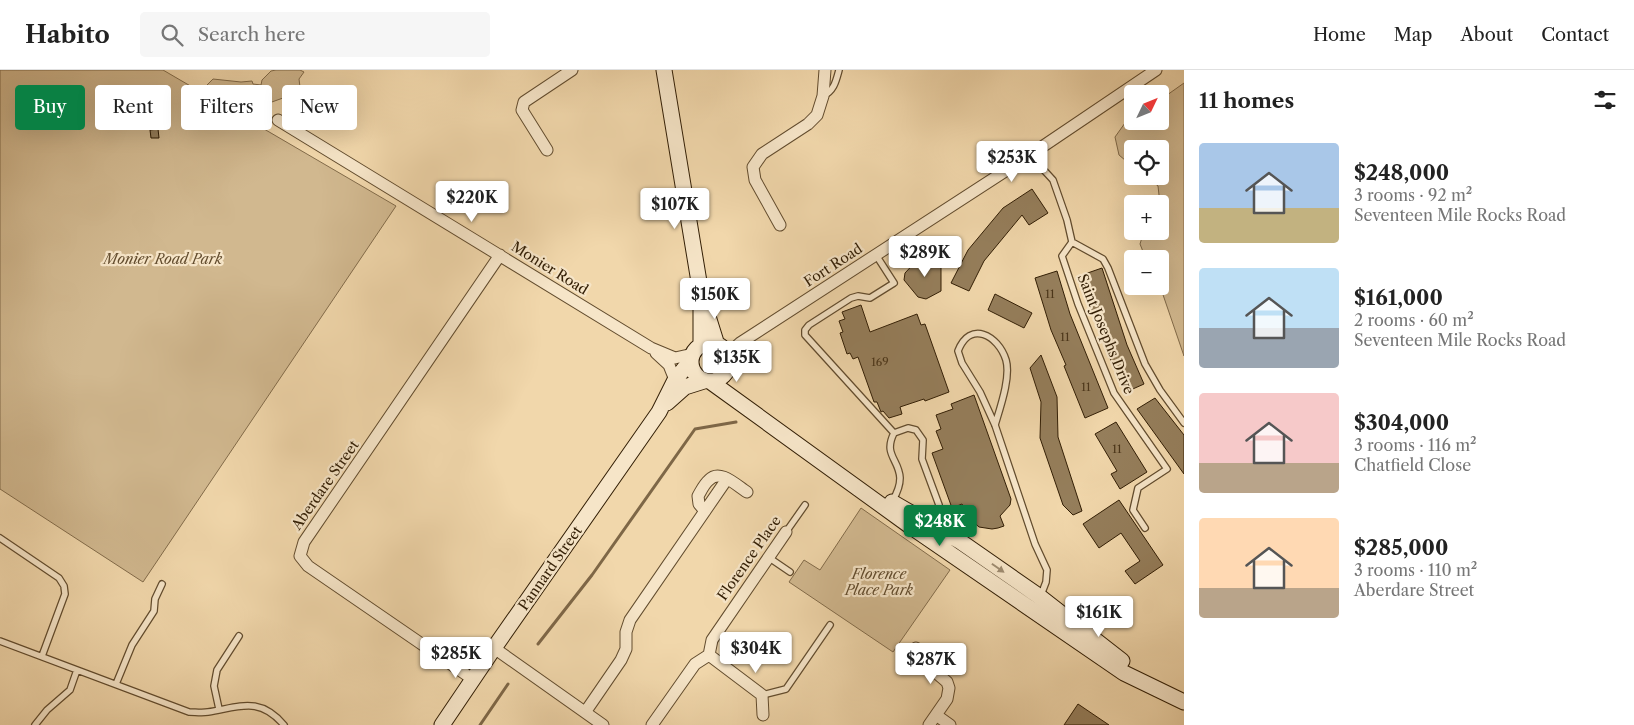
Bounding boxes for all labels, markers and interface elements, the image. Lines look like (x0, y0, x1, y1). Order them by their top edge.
search box (140, 12, 490, 57)
text: Habito (25, 20, 110, 49)
icon: search (158, 21, 186, 49)
text: Search here (198, 23, 305, 46)
text: Home (1313, 24, 1366, 46)
text: Map (1394, 24, 1432, 46)
text: About (1460, 24, 1513, 46)
text: Contact (1541, 24, 1609, 46)
chip: Buy (15, 85, 85, 130)
chip: Rent (95, 85, 171, 130)
chip: Filters (181, 85, 272, 130)
chip: New (282, 85, 357, 130)
north arrow (1124, 85, 1169, 130)
map controls (1124, 85, 1169, 295)
icon: filters (1591, 86, 1619, 114)
text: 11 homes (1199, 88, 1294, 113)
pin: $253K (977, 140, 1047, 183)
button: locate (1124, 140, 1169, 185)
text: $253K (987, 147, 1037, 167)
text: $248,000 (1354, 160, 1449, 185)
icon: home (1239, 163, 1299, 223)
pin: $220K (437, 180, 507, 223)
text: 3 rooms · 92 m² (1354, 185, 1472, 205)
text: $220K (447, 187, 497, 207)
pin: $107K (640, 188, 710, 230)
text: $107K (651, 194, 699, 214)
button: + (1124, 195, 1169, 240)
text: Seventeen Mile Rocks Road (1354, 205, 1566, 225)
pin: $289K (890, 236, 960, 278)
street label: Monier Road (508, 237, 592, 299)
street label: Fort Road (800, 239, 866, 291)
text: $289K (900, 242, 950, 262)
park label: Monier Road Park (102, 250, 223, 268)
button: − (1124, 250, 1169, 295)
street label: Saint Josephs Drive (1074, 271, 1138, 397)
pin: $150K (680, 278, 750, 320)
text: $150K (691, 284, 739, 304)
text: $161,000 (1354, 285, 1443, 310)
house number: 11 (1045, 287, 1055, 301)
icon: home (1239, 288, 1299, 348)
text: 2 rooms · 60 m² (1354, 310, 1474, 330)
house number: 11 (1060, 330, 1070, 344)
text: Seventeen Mile Rocks Road (1354, 330, 1566, 350)
pin: $135K (702, 340, 772, 383)
text: $135K (714, 347, 760, 367)
house number: 169 (871, 355, 889, 369)
house number: 11 (1081, 380, 1091, 394)
text: $304,000 (1354, 410, 1449, 435)
icon: home (1239, 413, 1299, 473)
text: 3 rooms · 116 m² (1354, 435, 1477, 455)
street label: Aberdare Street (287, 437, 363, 534)
house number: 11 (1112, 442, 1122, 456)
text: Chatfield Close (1354, 455, 1471, 475)
pin: $248K (905, 504, 975, 547)
text: $248K (915, 511, 965, 531)
street label: Florence Place (713, 512, 785, 604)
street label: Pannard Street (514, 522, 586, 614)
text: $285,000 (1354, 535, 1448, 560)
icon: home (1239, 538, 1299, 598)
text: 3 rooms · 110 m² (1354, 560, 1477, 580)
one-way arrow (991, 563, 1005, 573)
park label: Florence Place Park (844, 565, 914, 599)
text: Aberdare Street (1354, 580, 1474, 600)
pin: $161K (1064, 596, 1134, 638)
text: $161K (1076, 602, 1122, 622)
pin: $304K (721, 632, 791, 674)
pin: $285K (421, 636, 491, 679)
text: $304K (731, 638, 781, 658)
pin: $287K (896, 642, 966, 685)
text: $285K (431, 643, 481, 663)
text: $287K (906, 649, 956, 669)

